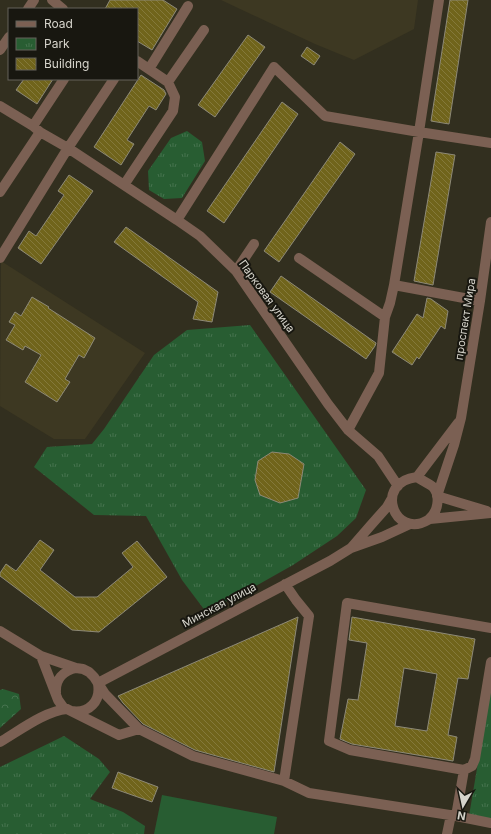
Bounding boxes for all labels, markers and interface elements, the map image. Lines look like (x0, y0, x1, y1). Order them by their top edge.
legend (8, 8, 138, 80)
text: Road (44, 16, 73, 31)
text: Park (44, 36, 70, 51)
text: Building (44, 56, 89, 71)
street label: Парковая улица (236, 257, 298, 335)
street label: проспект Мира (452, 277, 478, 361)
street label: Минская улица (180, 580, 258, 630)
north arrow (443, 786, 483, 826)
text: N (456, 808, 467, 823)

